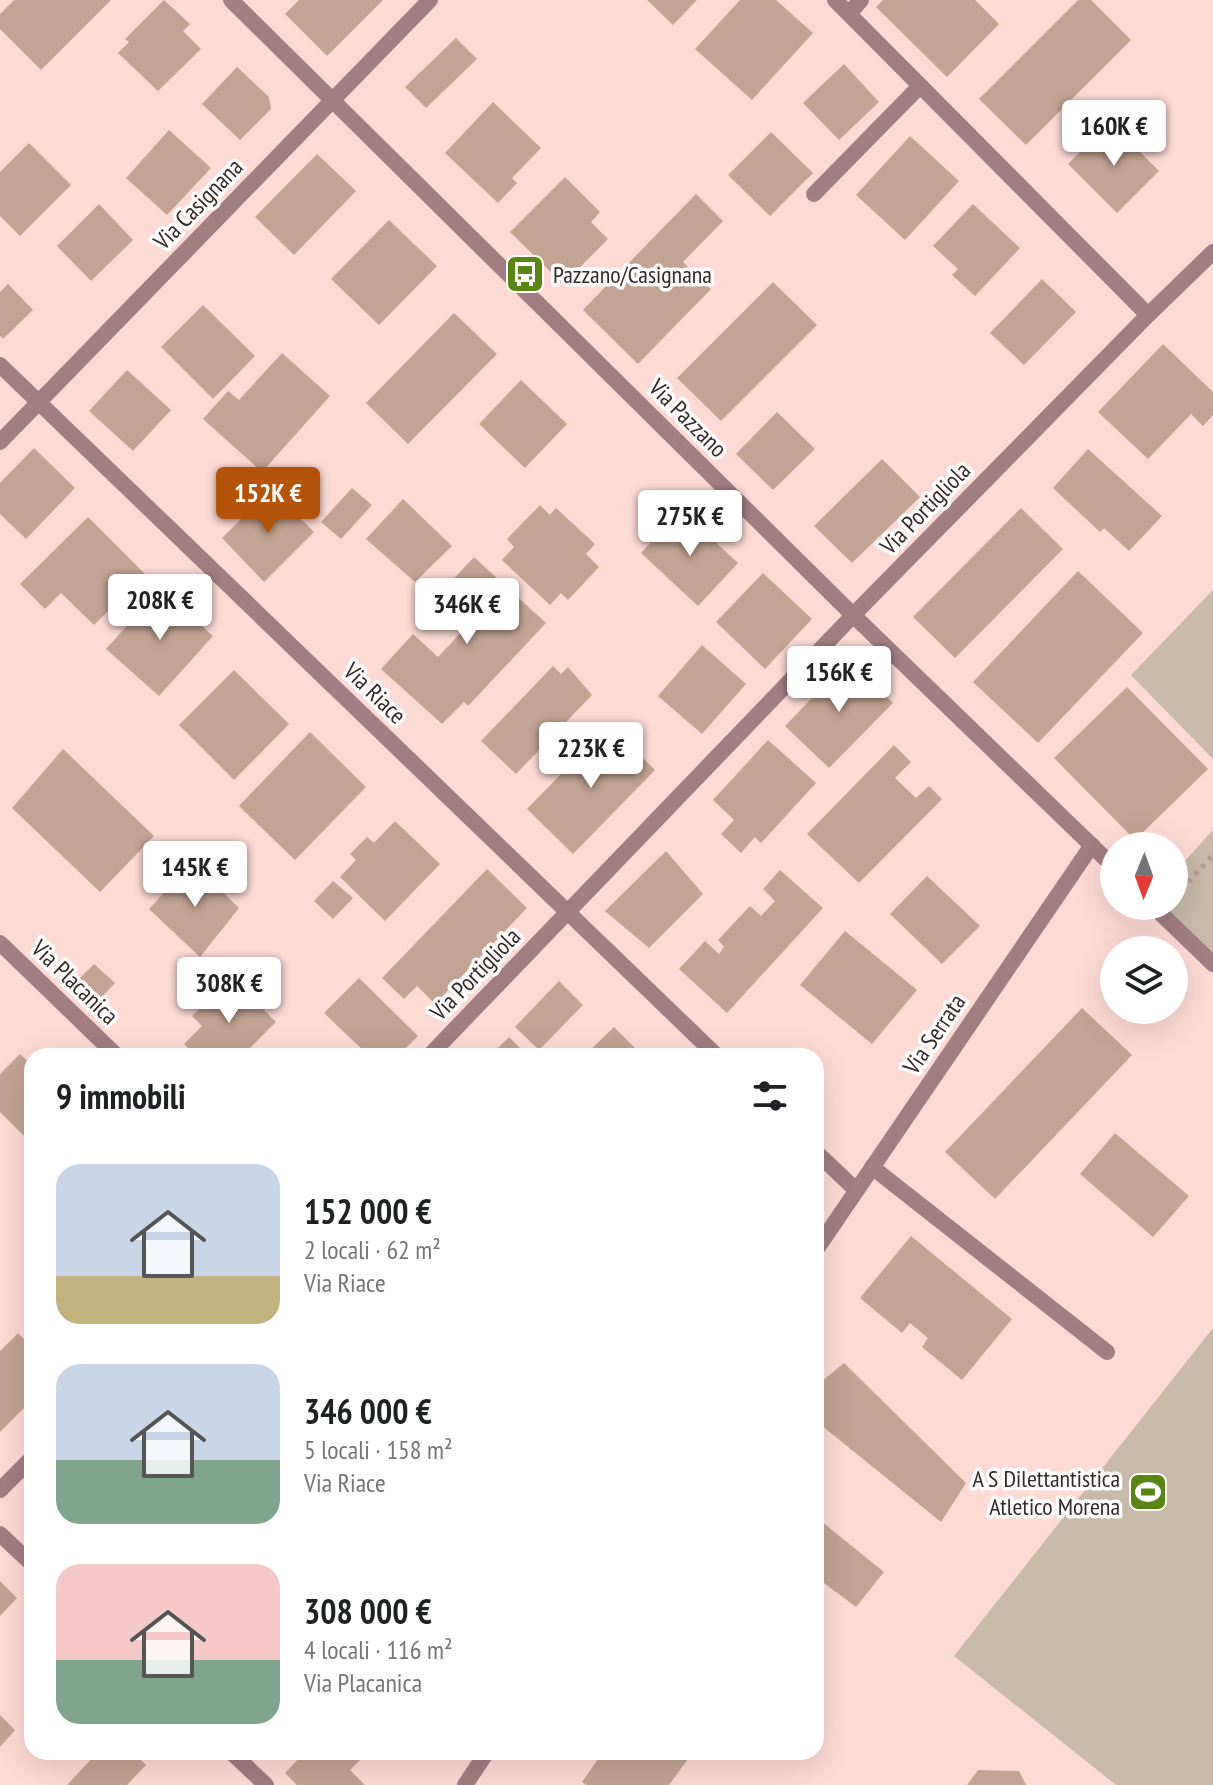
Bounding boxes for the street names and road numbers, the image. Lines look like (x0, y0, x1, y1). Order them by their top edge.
street label: Via Casignana (146, 152, 249, 257)
street label: Via Pazzano (641, 371, 734, 464)
street label: Via Portigliola (872, 455, 977, 562)
street label: Via Riace (336, 655, 413, 730)
street label: Via Portigliola (422, 921, 527, 1028)
street label: Via Placanica (24, 932, 125, 1031)
street label: Via Serrata (895, 988, 972, 1081)

